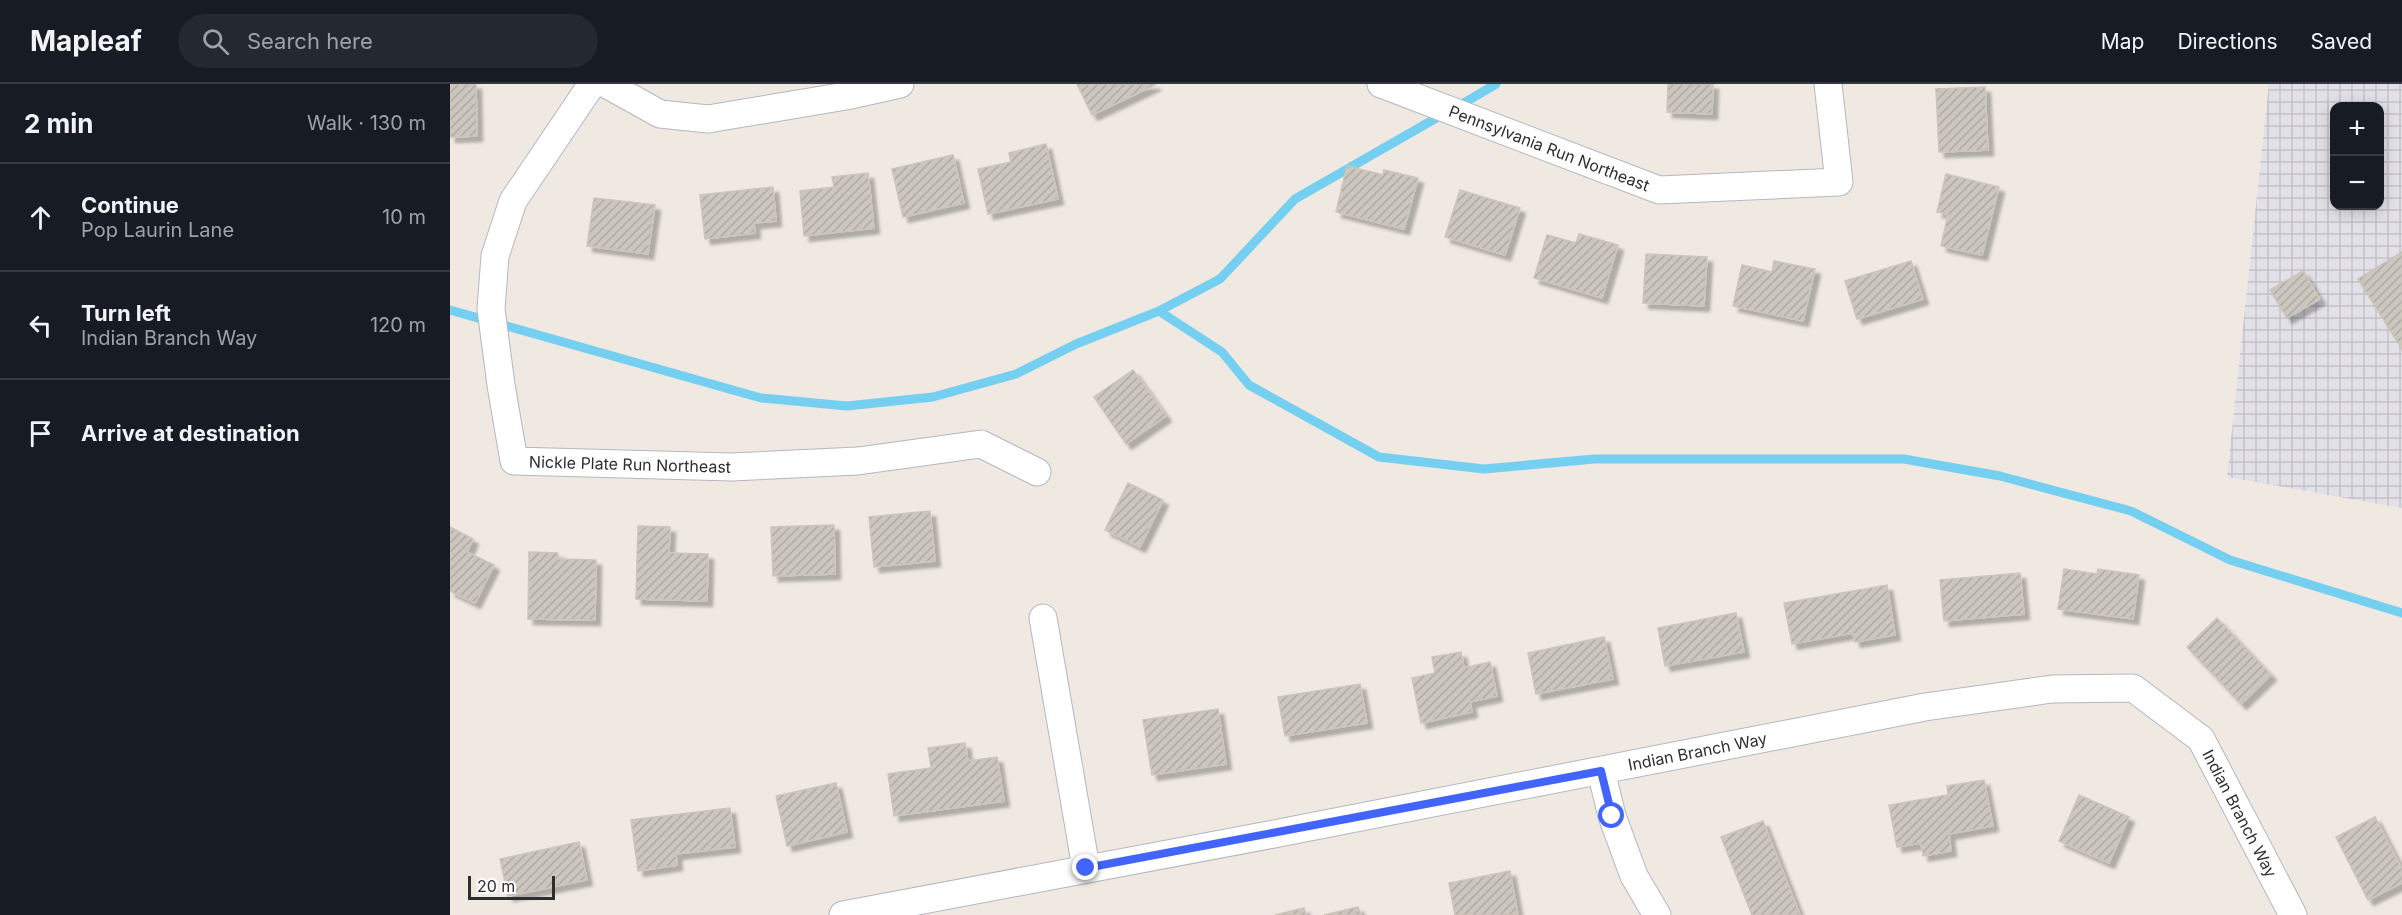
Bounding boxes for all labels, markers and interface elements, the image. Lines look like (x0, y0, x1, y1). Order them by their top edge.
search box (178, 14, 598, 68)
text: Mapleaf (30, 24, 142, 58)
icon: search (199, 25, 232, 58)
text: Search here (247, 28, 373, 54)
text: Map (2101, 29, 2144, 54)
text: Directions (2177, 29, 2278, 54)
text: Saved (2311, 29, 2372, 54)
street label: Pennsylvania Run Northeast (1446, 101, 1652, 195)
map controls (2330, 102, 2384, 210)
button: + (2330, 102, 2384, 156)
text: 2 min (24, 108, 94, 139)
text: Walk · 130 m (307, 111, 426, 135)
button: − (2330, 156, 2384, 210)
text: Continue (81, 192, 179, 218)
icon: ahead (24, 201, 57, 234)
text: 10 m (382, 205, 426, 229)
text: Pop Laurin Lane (81, 218, 234, 242)
text: Turn left (81, 300, 171, 326)
icon: left (24, 309, 57, 342)
text: 120 m (370, 313, 426, 337)
text: Indian Branch Way (81, 326, 257, 350)
icon: arrive (24, 417, 57, 450)
text: Arrive at destination (81, 420, 300, 446)
street label: Nickle Plate Run Northeast (529, 451, 731, 477)
street label: Indian Branch Way (1626, 728, 1769, 775)
street label: Indian Branch Way (2198, 746, 2281, 881)
route start (1598, 802, 1624, 828)
route end (1072, 854, 1098, 880)
scale bar (468, 873, 555, 900)
text: 20 m (477, 876, 515, 896)

